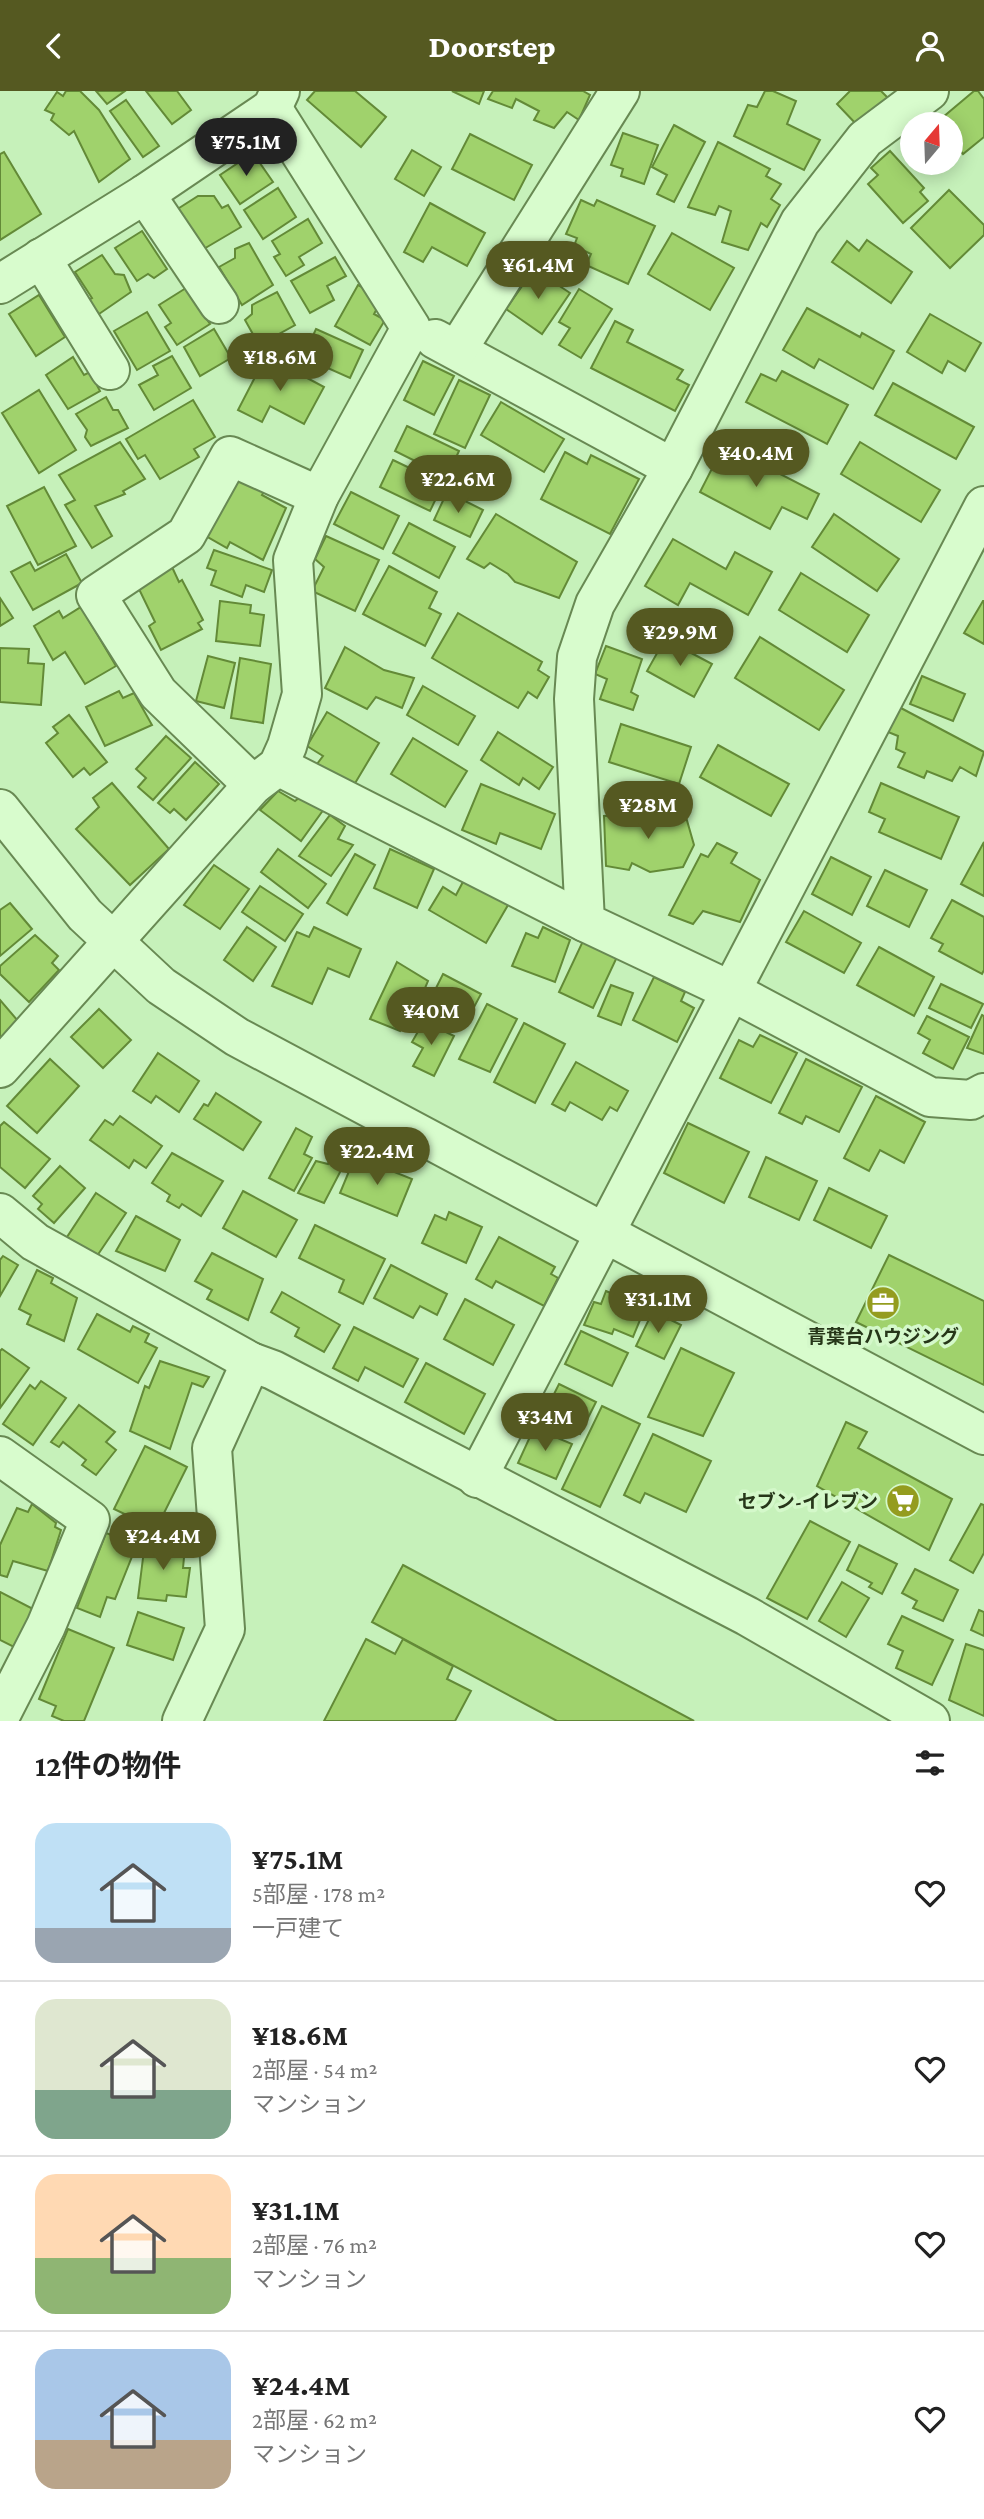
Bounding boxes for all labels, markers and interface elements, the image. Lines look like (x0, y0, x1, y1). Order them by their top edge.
icon: back (35, 27, 73, 65)
icon: person (911, 27, 949, 65)
text: Doorstep (428, 28, 556, 64)
north arrow (900, 112, 962, 175)
map controls (900, 112, 963, 175)
pin: ¥75.1M (189, 119, 303, 178)
text: ¥75.1M (211, 128, 281, 154)
pin: ¥61.4M (481, 241, 595, 301)
text: ¥61.4M (502, 251, 574, 277)
pin: ¥18.6M (223, 334, 337, 393)
text: ¥18.6M (243, 343, 317, 369)
pin: ¥40.4M (699, 429, 813, 489)
text: ¥40.4M (718, 439, 794, 465)
pin: ¥22.6M (401, 455, 515, 515)
text: ¥22.6M (421, 465, 495, 491)
pin: ¥29.9M (623, 609, 737, 668)
text: ¥29.9M (642, 618, 718, 644)
pin: ¥28M (607, 781, 689, 841)
text: ¥28M (619, 791, 677, 817)
pin: ¥40M (390, 988, 472, 1047)
text: ¥40M (402, 997, 460, 1023)
pin: ¥22.4M (320, 1127, 434, 1187)
text: ¥22.4M (340, 1137, 414, 1163)
pin: ¥31.1M (601, 1275, 715, 1335)
office icon: 青葉台ハウジング (864, 1284, 902, 1322)
text: ¥31.1M (624, 1285, 692, 1311)
place label: 青葉台ハウジング (807, 1326, 959, 1347)
pin: ¥34M (504, 1393, 586, 1453)
text: ¥34M (517, 1403, 573, 1429)
supermarket icon: セブン-イレブン (884, 1482, 922, 1520)
place label: セブン-イレブン (738, 1491, 878, 1512)
pin: ¥24.4M (106, 1513, 220, 1572)
text: ¥24.4M (125, 1522, 201, 1548)
icon: filters (911, 1744, 949, 1782)
text: 12件の物件 (35, 1749, 182, 1782)
text: ¥75.1M (252, 1842, 343, 1875)
icon: home (91, 1851, 175, 1935)
icon: heart (911, 1874, 949, 1912)
text: 5部屋 · 178 m² (252, 1881, 385, 1907)
text: 一戸建て (252, 1915, 344, 1941)
text: ¥18.6M (252, 2018, 348, 2051)
icon: home (91, 2027, 175, 2111)
icon: heart (911, 2050, 949, 2088)
text: 2部屋 · 54 m² (252, 2057, 378, 2083)
text: マンション (252, 2091, 367, 2117)
text: ¥31.1M (252, 2193, 340, 2226)
icon: home (91, 2202, 175, 2286)
icon: heart (911, 2225, 949, 2263)
text: 2部屋 · 76 m² (252, 2232, 377, 2258)
text: マンション (252, 2266, 367, 2292)
text: ¥24.4M (252, 2368, 350, 2401)
icon: home (91, 2377, 175, 2461)
icon: heart (911, 2400, 949, 2438)
text: 2部屋 · 62 m² (252, 2407, 377, 2433)
text: マンション (252, 2441, 367, 2467)

